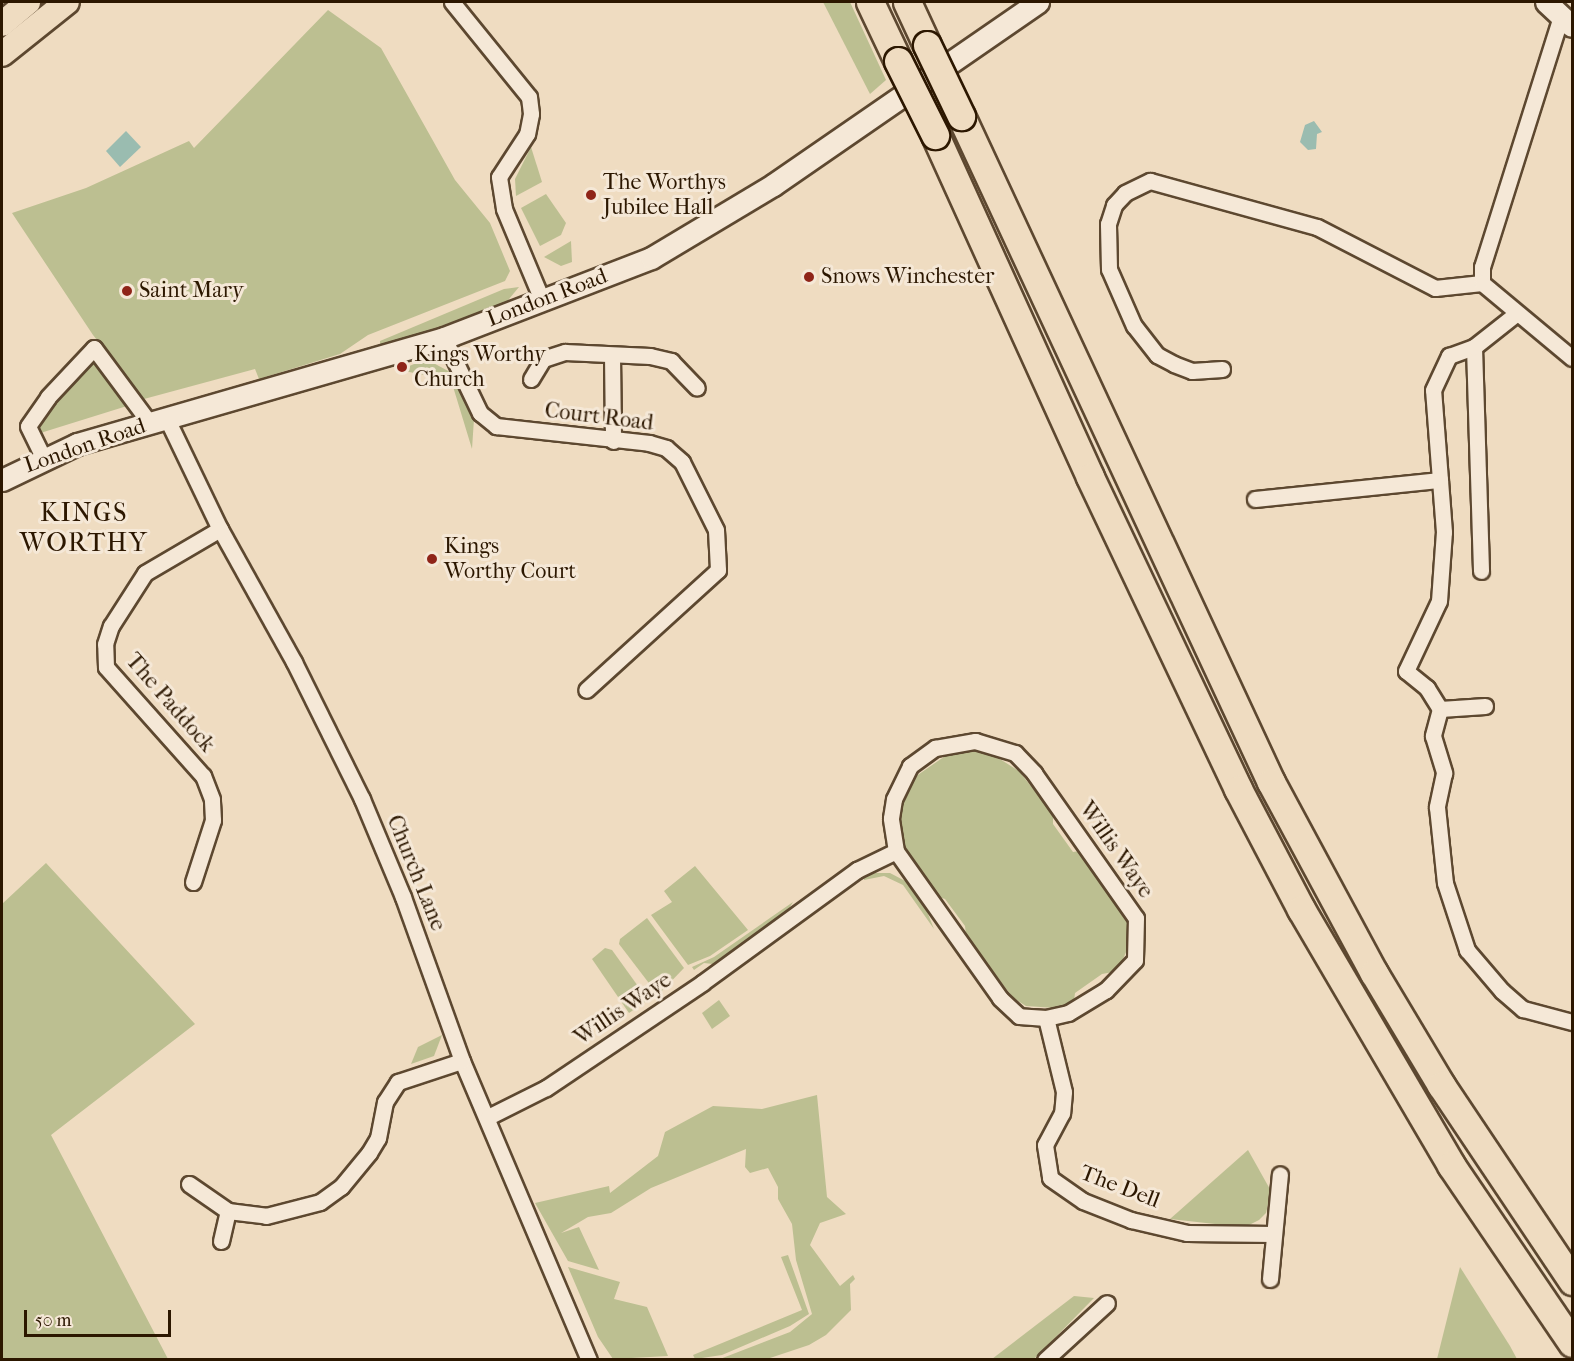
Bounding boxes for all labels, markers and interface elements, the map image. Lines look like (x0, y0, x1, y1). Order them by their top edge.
place label: The Worthys Jubilee Hall (603, 169, 726, 220)
marker: The Worthys Jubilee Hall (584, 188, 598, 202)
street label: London Road (483, 263, 611, 333)
place label: Snows Winchester (821, 264, 994, 290)
marker: Snows Winchester (802, 270, 816, 284)
place label: Saint Mary (139, 278, 244, 304)
marker: Saint Mary (120, 284, 134, 298)
place label: Kings Worthy Church (414, 341, 546, 392)
marker: Kings Worthy Church (395, 360, 409, 374)
street label: Court Road (543, 397, 655, 437)
street label: London Road (21, 413, 149, 479)
district label: KINGS WORTHY (20, 497, 148, 558)
place label: Kings Worthy Court (444, 533, 576, 584)
marker: Kings Worthy Court (425, 552, 439, 566)
street label: The Paddock (120, 648, 220, 758)
street label: Willis Waye (1073, 797, 1159, 903)
street label: Church Lane (381, 811, 451, 935)
street label: Willis Waye (569, 967, 677, 1051)
street label: The Dell (1077, 1160, 1163, 1214)
scale bar (27, 1298, 174, 1336)
text: 50 m (35, 1310, 71, 1331)

